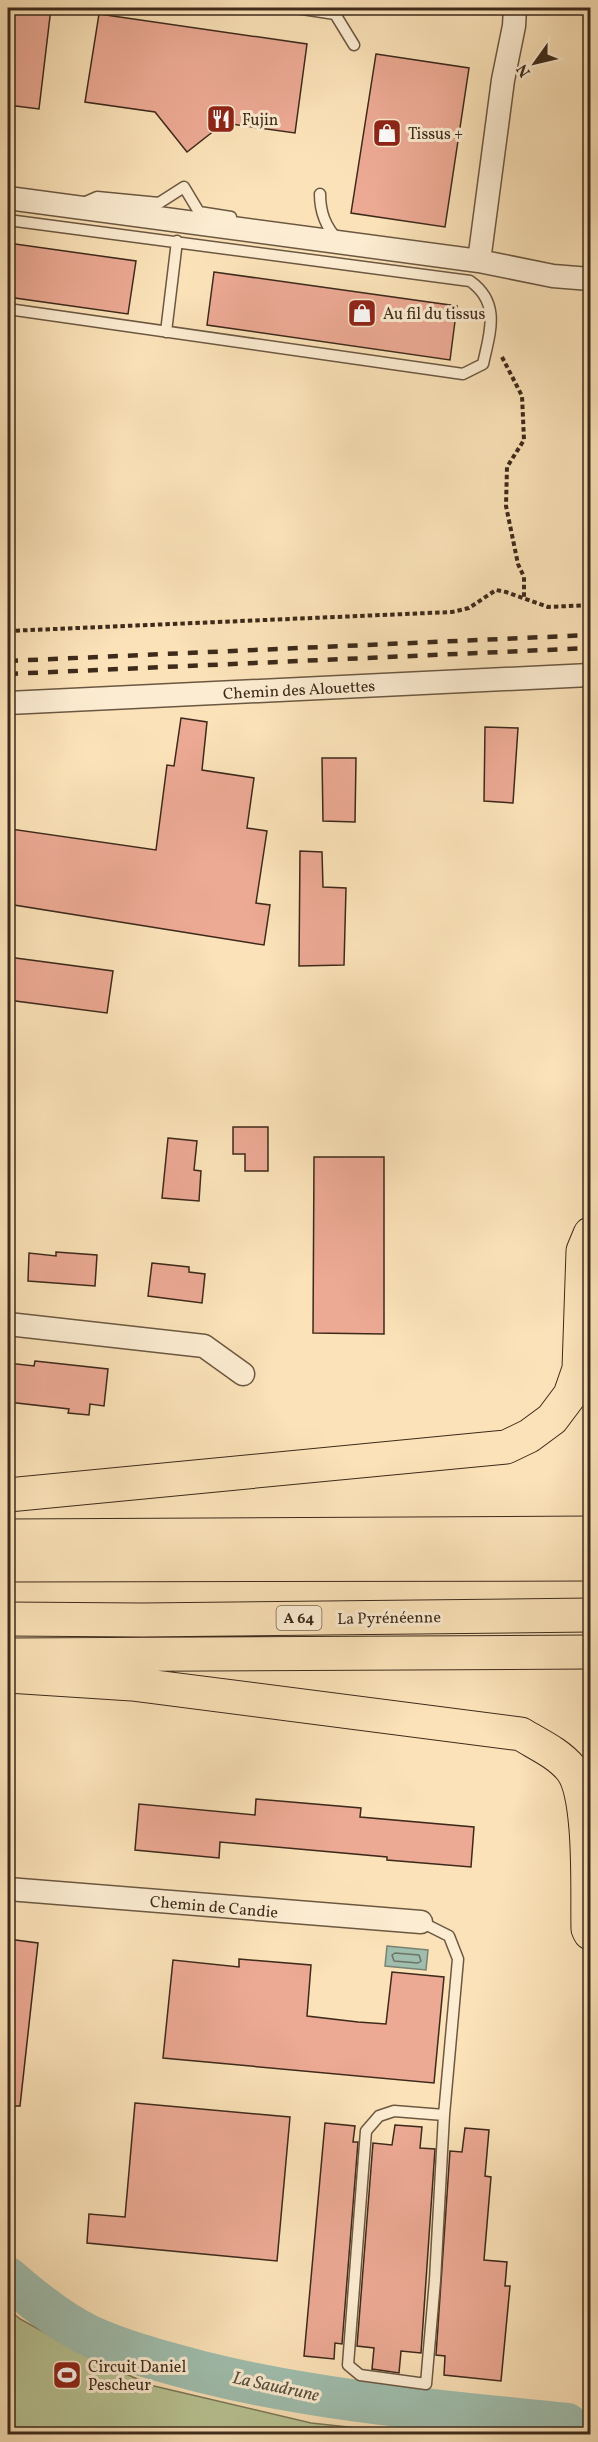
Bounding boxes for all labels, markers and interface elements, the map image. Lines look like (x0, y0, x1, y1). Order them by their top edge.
north arrow (505, 33, 565, 93)
text: N (512, 59, 537, 81)
restaurant icon: Fujin (205, 103, 237, 135)
place label: Fujin (242, 110, 278, 132)
shop icon: Tissus + (371, 117, 403, 149)
place label: Tissus + (408, 124, 463, 146)
shop icon: Au fil du tissus (346, 297, 378, 329)
place label: Au fil du tissus (383, 304, 486, 326)
street label: Chemin des Alouettes (222, 676, 376, 706)
road number: A 64 (276, 1606, 322, 1630)
street label: La Pyrénéenne (337, 1607, 441, 1631)
street label: Chemin de Candie (149, 1891, 279, 1925)
place label: Circuit Daniel Pescheur (88, 2357, 186, 2397)
sports icon: Circuit Daniel Pescheur (51, 2359, 83, 2391)
water label: La Saudrune (230, 2366, 322, 2409)

